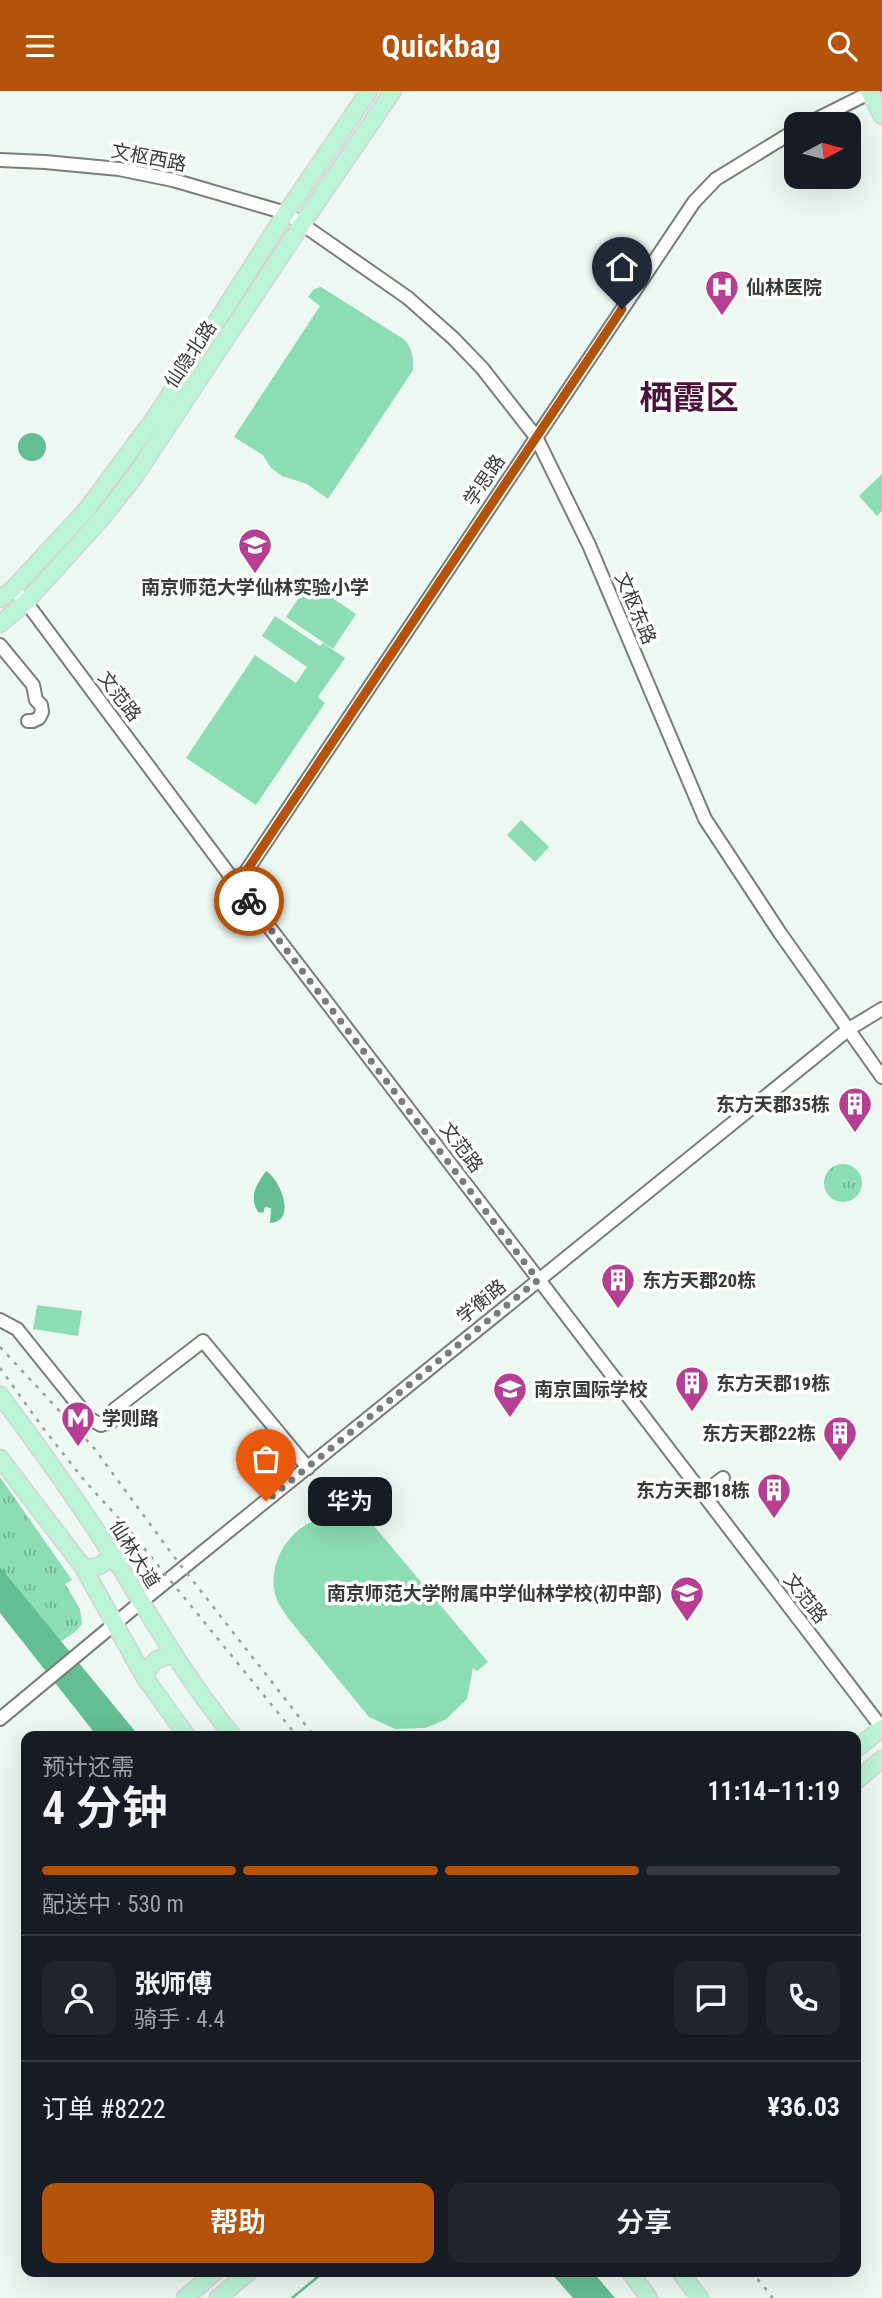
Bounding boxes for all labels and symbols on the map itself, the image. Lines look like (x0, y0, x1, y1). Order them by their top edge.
north arrow (784, 112, 861, 189)
street label: 文枢西路 (109, 139, 188, 176)
pin (592, 237, 652, 309)
hospital icon: 仙林医院 (703, 268, 741, 317)
place label: 仙林医院 (746, 276, 822, 299)
street label: 仙隐北路 (160, 316, 221, 392)
district label: 栖霞区 (640, 378, 739, 417)
street label: 学思路 (459, 450, 510, 510)
school or university icon: 南京师范大学仙林实验小学 (236, 526, 274, 575)
street label: 文枢东路 (610, 569, 661, 648)
place label: 南京师范大学仙林实验小学 (141, 576, 369, 599)
street label: 文范路 (93, 667, 146, 726)
courier (214, 866, 284, 936)
building icon: 东方天郡35栋 (836, 1085, 874, 1134)
place label: 东方天郡35栋 (716, 1093, 830, 1116)
street label: 文范路 (435, 1118, 488, 1177)
building icon: 东方天郡20栋 (599, 1261, 637, 1310)
place label: 东方天郡20栋 (642, 1269, 756, 1292)
street label: 学衡路 (452, 1275, 511, 1328)
building icon: 东方天郡19栋 (673, 1364, 711, 1413)
school or university icon: 南京国际学校 (491, 1370, 529, 1419)
place label: 东方天郡19栋 (716, 1372, 830, 1395)
place label: 南京国际学校 (534, 1378, 648, 1401)
metro station icon: 学则路 (59, 1399, 97, 1448)
place label: 学则路 (102, 1407, 159, 1430)
building icon: 东方天郡22栋 (821, 1414, 859, 1463)
place label: 东方天郡22栋 (702, 1422, 816, 1445)
pin (236, 1429, 296, 1501)
building icon: 东方天郡18栋 (755, 1471, 793, 1520)
callout: 华为 (308, 1477, 392, 1525)
place label: 东方天郡18栋 (636, 1479, 750, 1502)
street label: 仙林大道 (105, 1516, 164, 1593)
street label: 文范路 (779, 1569, 832, 1628)
school or university icon: 南京师范大学附属中学仙林学校(初中部) (668, 1574, 706, 1623)
place label: 南京师范大学附属中学仙林学校(初中部) (327, 1582, 662, 1605)

